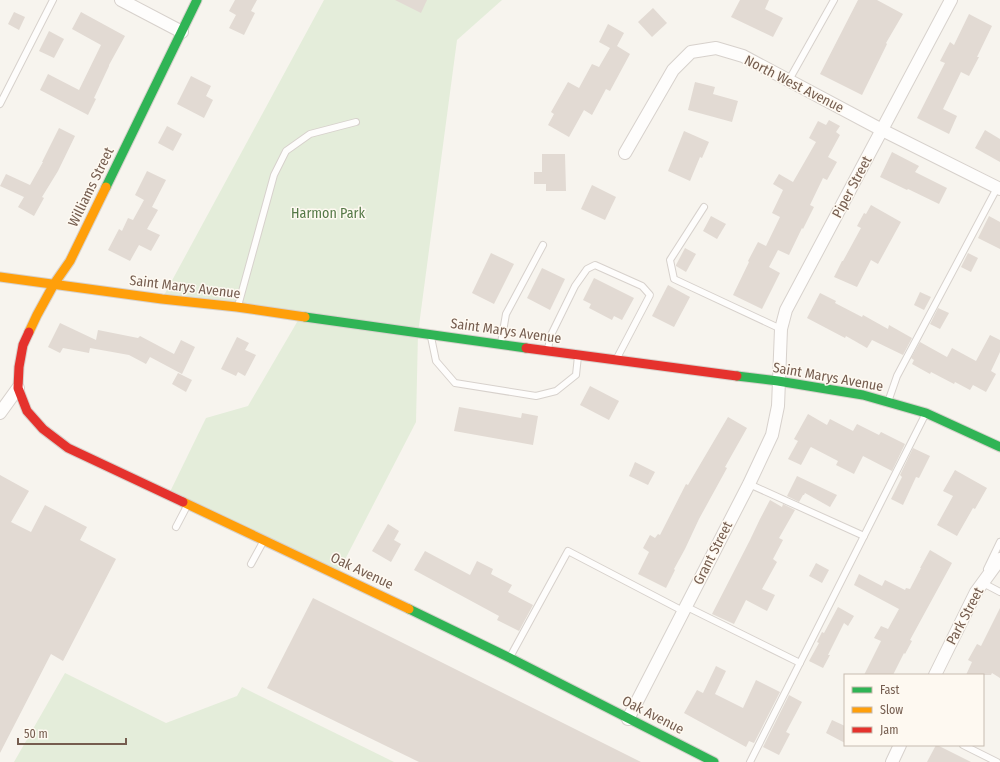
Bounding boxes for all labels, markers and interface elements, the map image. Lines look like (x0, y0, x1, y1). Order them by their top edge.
street label: North West Avenue (742, 52, 847, 116)
street label: Williams Street (64, 144, 118, 229)
street label: Piper Street (829, 153, 876, 221)
park label: Harmon Park (291, 205, 365, 222)
street label: Saint Marys Avenue (128, 272, 242, 302)
street label: Saint Marys Avenue (449, 315, 563, 347)
street label: Saint Marys Avenue (771, 359, 885, 395)
street label: Grant Street (690, 518, 736, 588)
street label: Oak Avenue (328, 549, 396, 593)
street label: Park Street (943, 584, 987, 648)
legend (844, 674, 984, 746)
text: Fast (880, 683, 899, 697)
street label: Oak Avenue (619, 692, 687, 738)
text: Slow (880, 703, 903, 717)
scale bar (18, 720, 126, 746)
text: Jam (880, 723, 898, 737)
text: 50 m (24, 727, 48, 741)

